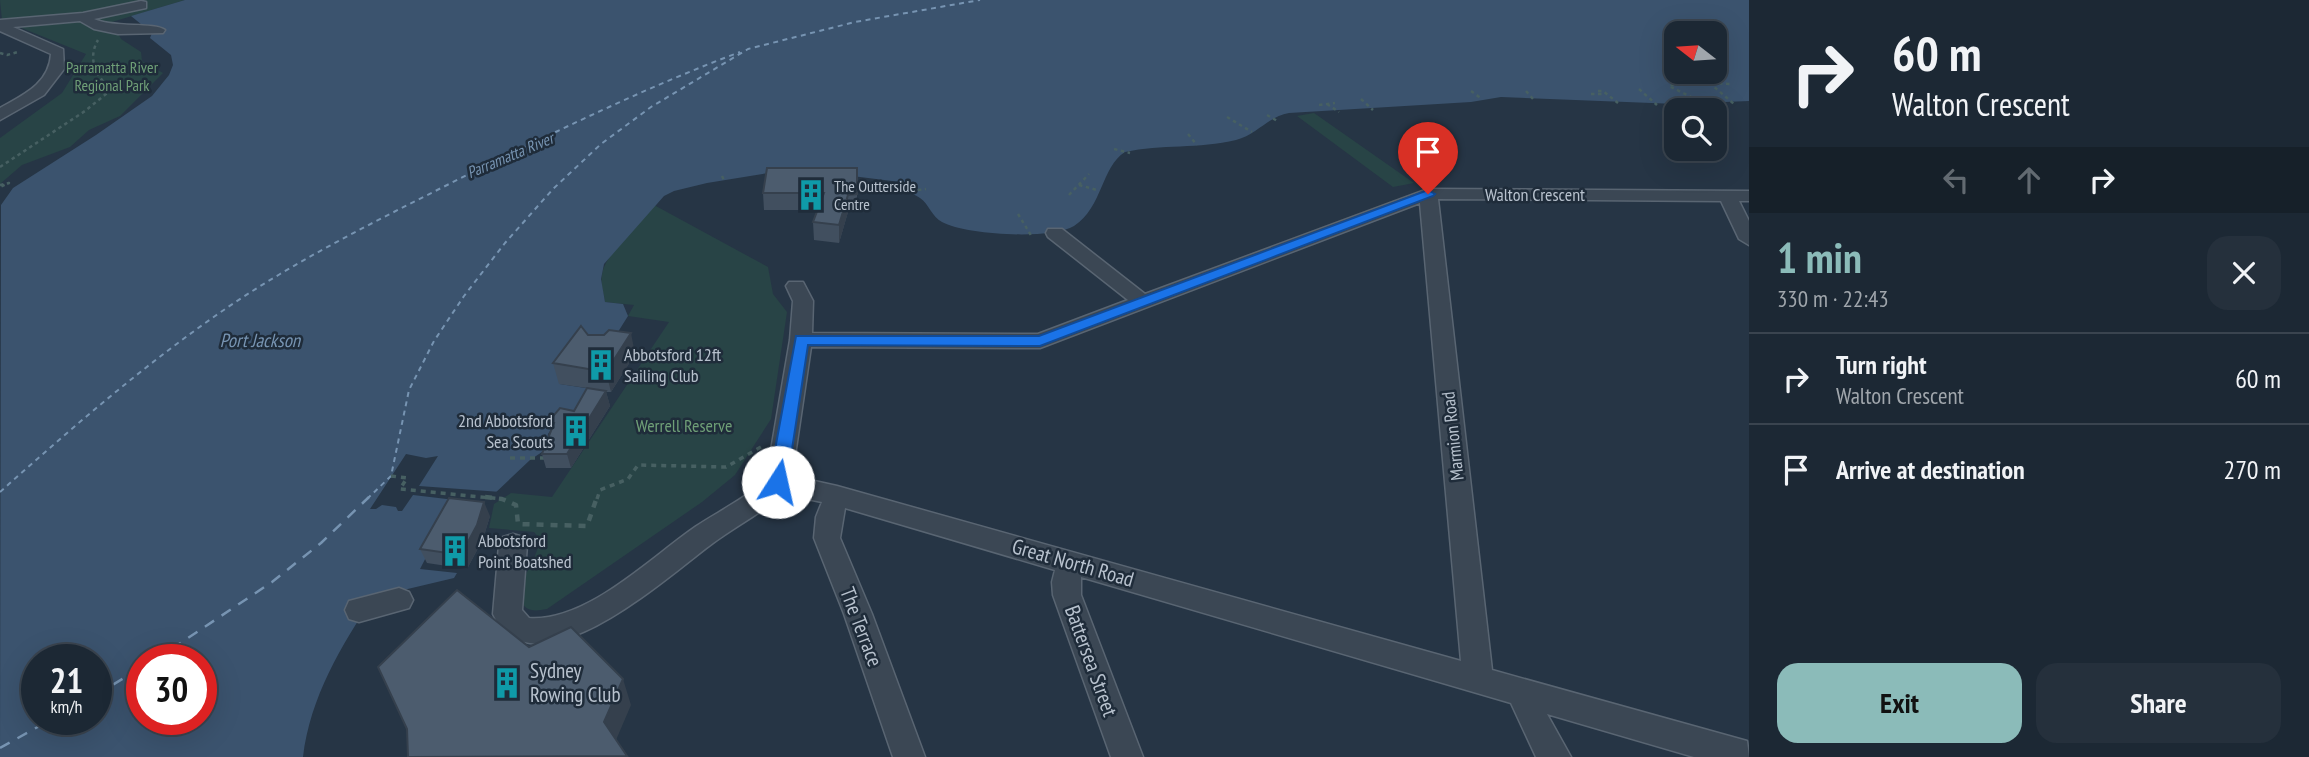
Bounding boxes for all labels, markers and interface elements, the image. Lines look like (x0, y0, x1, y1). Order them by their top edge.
north arrow (1664, 21, 1727, 84)
map controls (1664, 21, 1727, 161)
text: 60 m (1892, 21, 1981, 85)
icon: right (1777, 28, 1868, 119)
park label: Parramatta River Regional Park (66, 57, 159, 95)
text: Walton Crescent (1892, 83, 2070, 125)
button: search (1664, 98, 1727, 161)
pin (1398, 122, 1458, 194)
water label: Parramatta River (464, 127, 559, 182)
icon: arrive (1409, 133, 1447, 171)
icon: left (1937, 161, 1975, 199)
icon: ahead (2010, 161, 2048, 199)
icon: right (2083, 161, 2121, 199)
place label: The Outterside Centre (834, 176, 916, 214)
building icon: The Outterside Centre (794, 178, 828, 212)
street label: Walton Crescent (1485, 183, 1585, 206)
text: 1 min (1777, 230, 1862, 285)
button: close (2207, 236, 2281, 310)
text: 330 m · 22:43 (1777, 284, 1889, 313)
water label: Port Jackson (220, 328, 302, 352)
place label: Abbotsford 12ft Sailing Club (624, 343, 721, 387)
building icon: Abbotsford 12ft Sailing Club (584, 348, 618, 382)
text: Turn right (1836, 348, 1927, 381)
icon: right (1777, 360, 1815, 398)
text: 60 m (2235, 362, 2281, 395)
text: Walton Crescent (1836, 381, 1964, 410)
street label: Marmion Road (1436, 390, 1469, 482)
place label: 2nd Abbotsford Sea Scouts (458, 409, 553, 453)
building icon: 2nd Abbotsford Sea Scouts (559, 414, 593, 448)
park label: Werrell Reserve (636, 414, 732, 437)
position arrow (741, 445, 815, 519)
icon: arrive (1777, 451, 1815, 489)
text: Arrive at destination (1836, 453, 2025, 486)
text: 270 m (2223, 453, 2281, 486)
place label: Abbotsford Point Boatshed (478, 529, 572, 573)
street label: Great North Road (1009, 532, 1137, 593)
building icon: Abbotsford Point Boatshed (438, 534, 472, 568)
street label: The Terrace (834, 583, 889, 670)
street label: Battersea Street (1059, 602, 1124, 720)
speed limit sign: 30 (126, 644, 217, 735)
text: 21 (50, 657, 83, 703)
place label: Sydney Rowing Club (530, 657, 621, 708)
button: Exit (1777, 663, 2022, 743)
button: Share (2036, 663, 2281, 743)
building icon: Sydney Rowing Club (490, 666, 524, 700)
text: km/h (51, 695, 82, 718)

